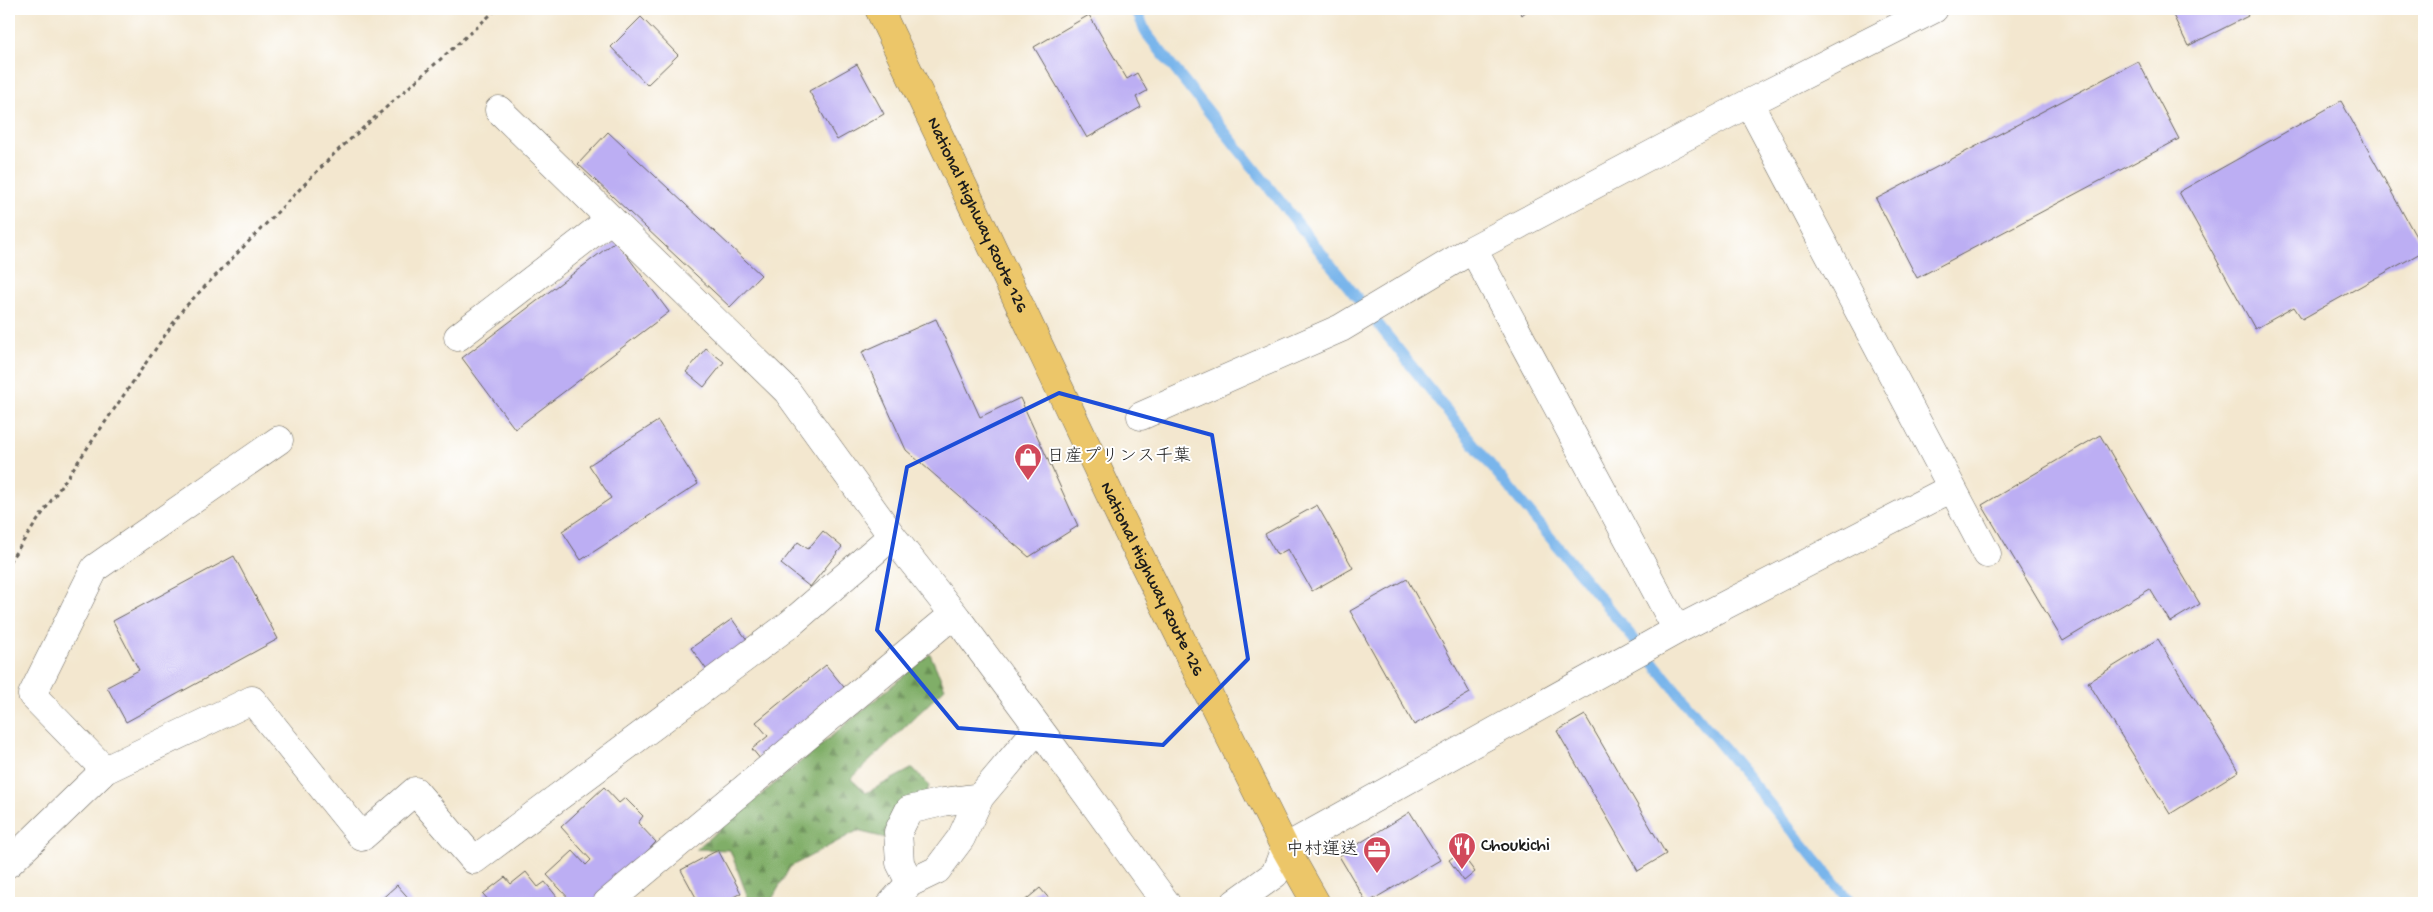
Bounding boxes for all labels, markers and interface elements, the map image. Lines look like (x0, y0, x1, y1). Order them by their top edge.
street label: National Highway Route 126 (922, 114, 1033, 317)
shop icon: 日産プリンス千葉 (1013, 442, 1043, 481)
place label: 日産プリンス千葉 (1047, 446, 1191, 468)
street label: National Highway Route 126 (1095, 479, 1209, 680)
restaurant icon: Choukichi (1447, 831, 1477, 870)
office icon: 中村運送 (1362, 835, 1392, 874)
place label: Choukichi (1481, 836, 1550, 857)
place label: 中村運送 (1286, 839, 1358, 861)

